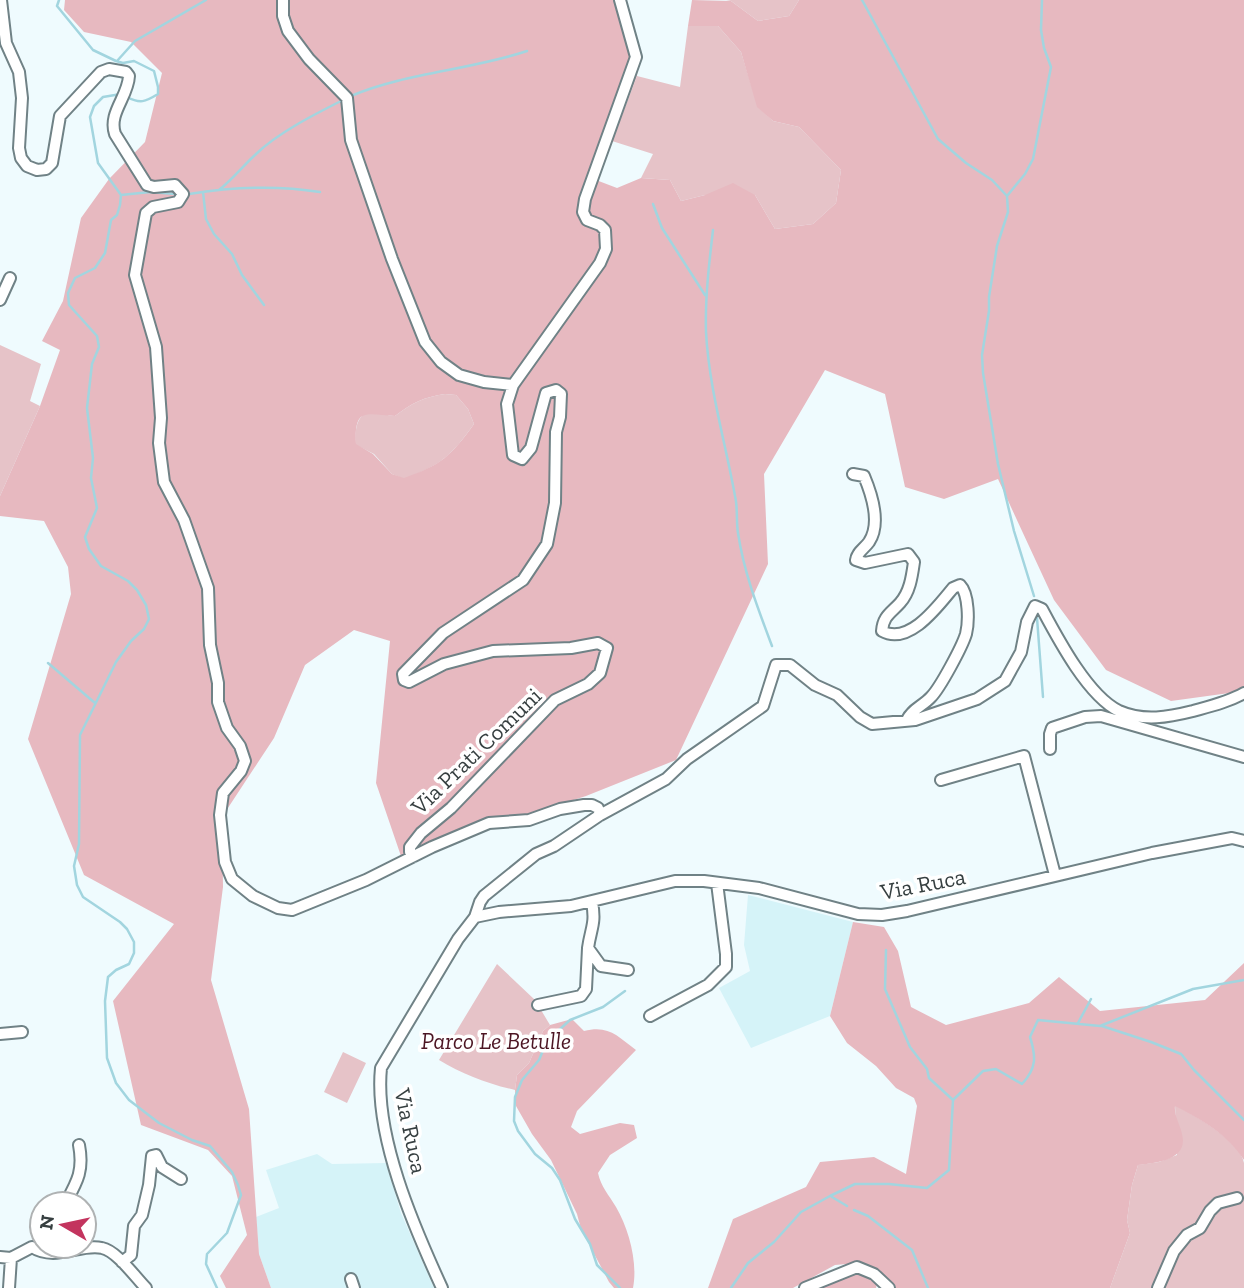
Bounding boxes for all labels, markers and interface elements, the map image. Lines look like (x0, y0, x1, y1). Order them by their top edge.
street label: Via Prati Comuni (404, 682, 547, 821)
street label: Via Ruca (877, 862, 968, 906)
park label: Parco Le Betulle (421, 1027, 571, 1055)
street label: Via Ruca (388, 1085, 434, 1176)
north arrow (28, 1190, 98, 1260)
text: N (34, 1213, 59, 1231)

